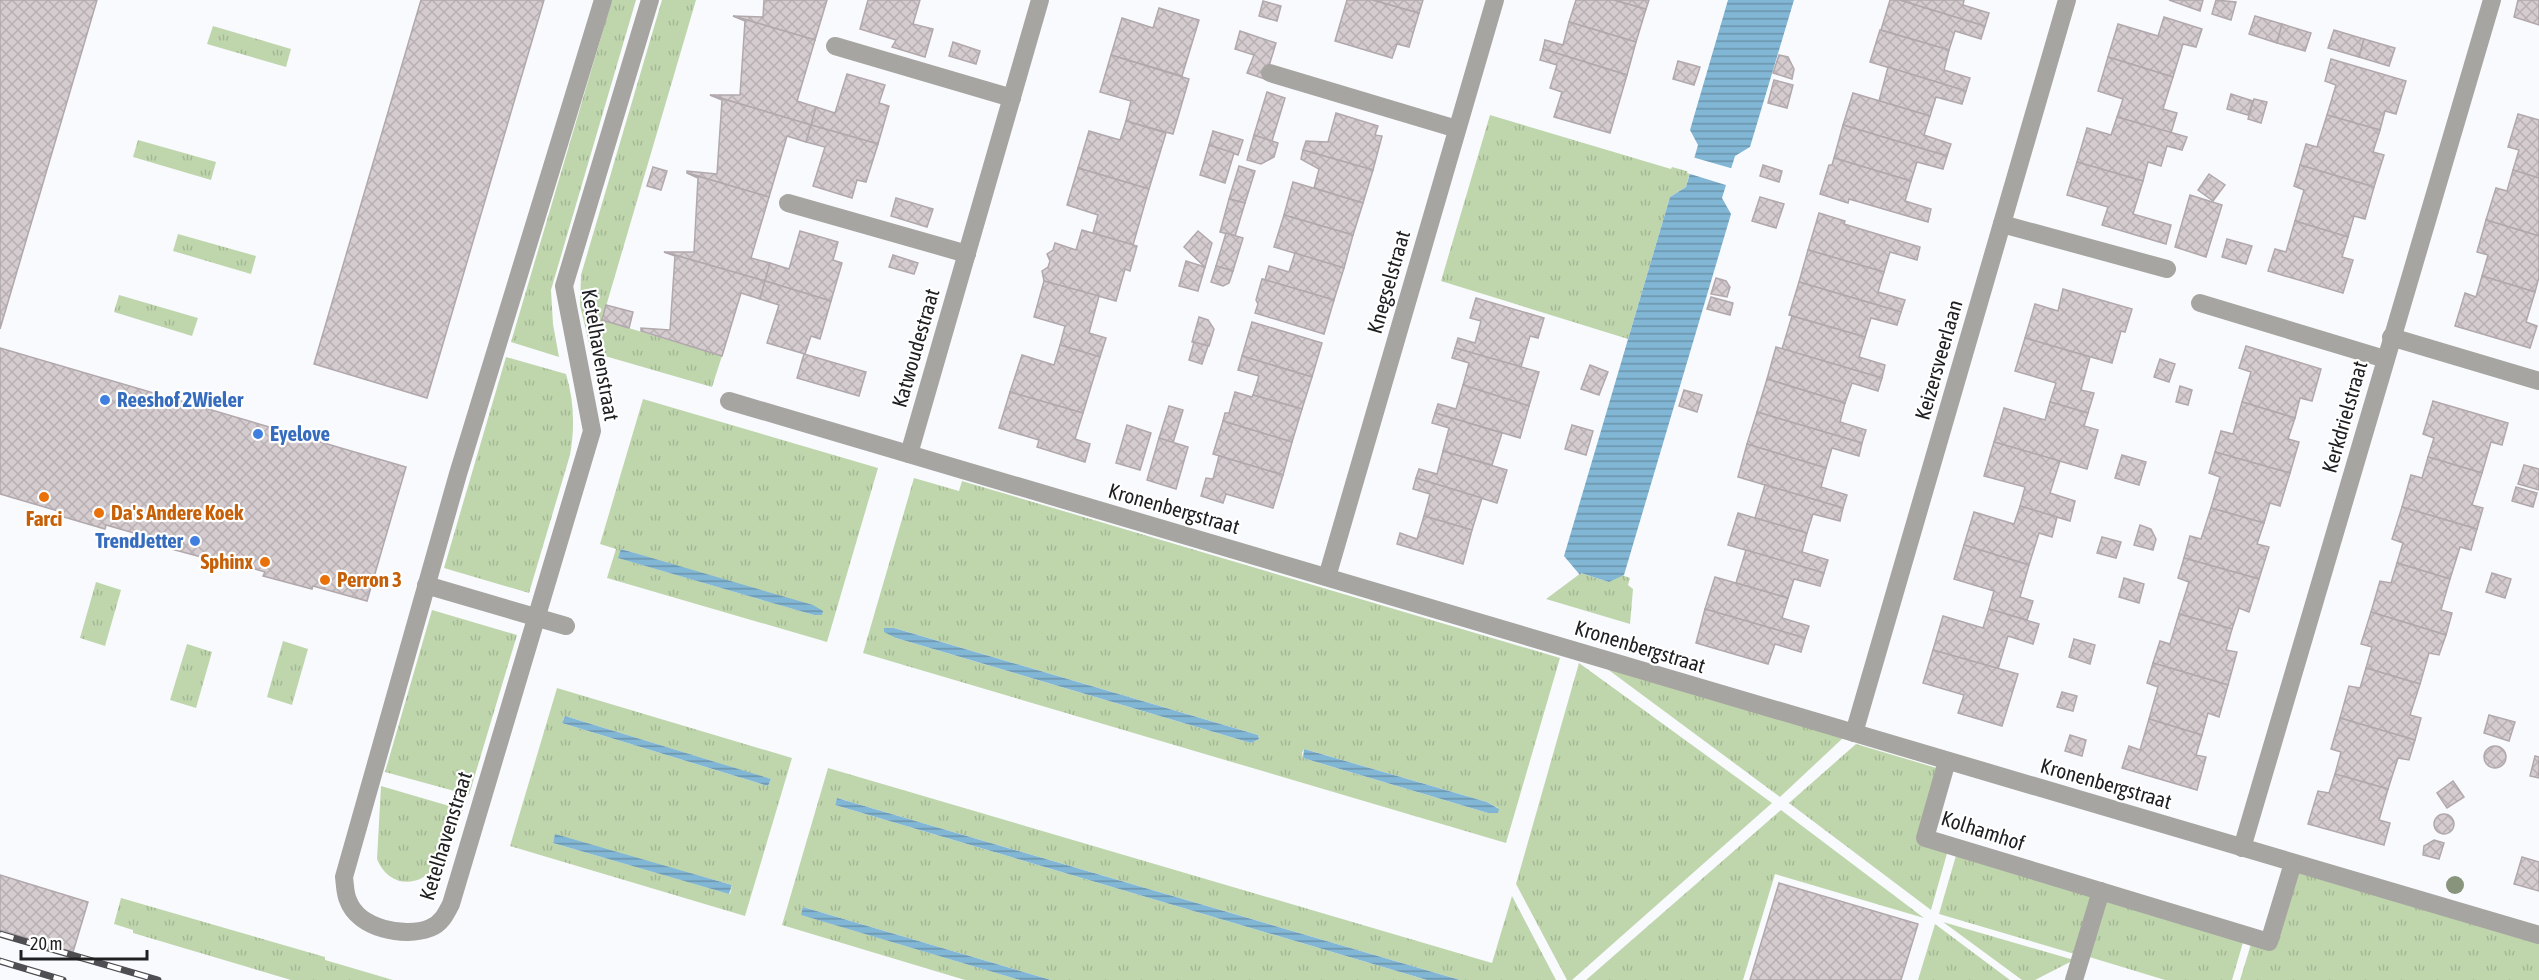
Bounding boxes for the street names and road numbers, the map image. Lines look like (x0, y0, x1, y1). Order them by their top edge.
street label: Knegselstraat (1362, 227, 1414, 336)
street label: Katwoudestraat (887, 286, 943, 410)
street label: Ketelhavenstraat (578, 287, 624, 423)
street label: Keizersveerlaan (1909, 297, 1967, 422)
street label: Kerkdrielstraat (2317, 358, 2371, 475)
street label: Kronenbergstraat (1106, 478, 1243, 538)
street label: Kronenbergstraat (1572, 615, 1708, 677)
street label: Kronenbergstraat (2038, 753, 2175, 813)
street label: Ketelhavenstraat (414, 768, 476, 903)
street label: Kolhamhof (1939, 805, 2028, 855)

